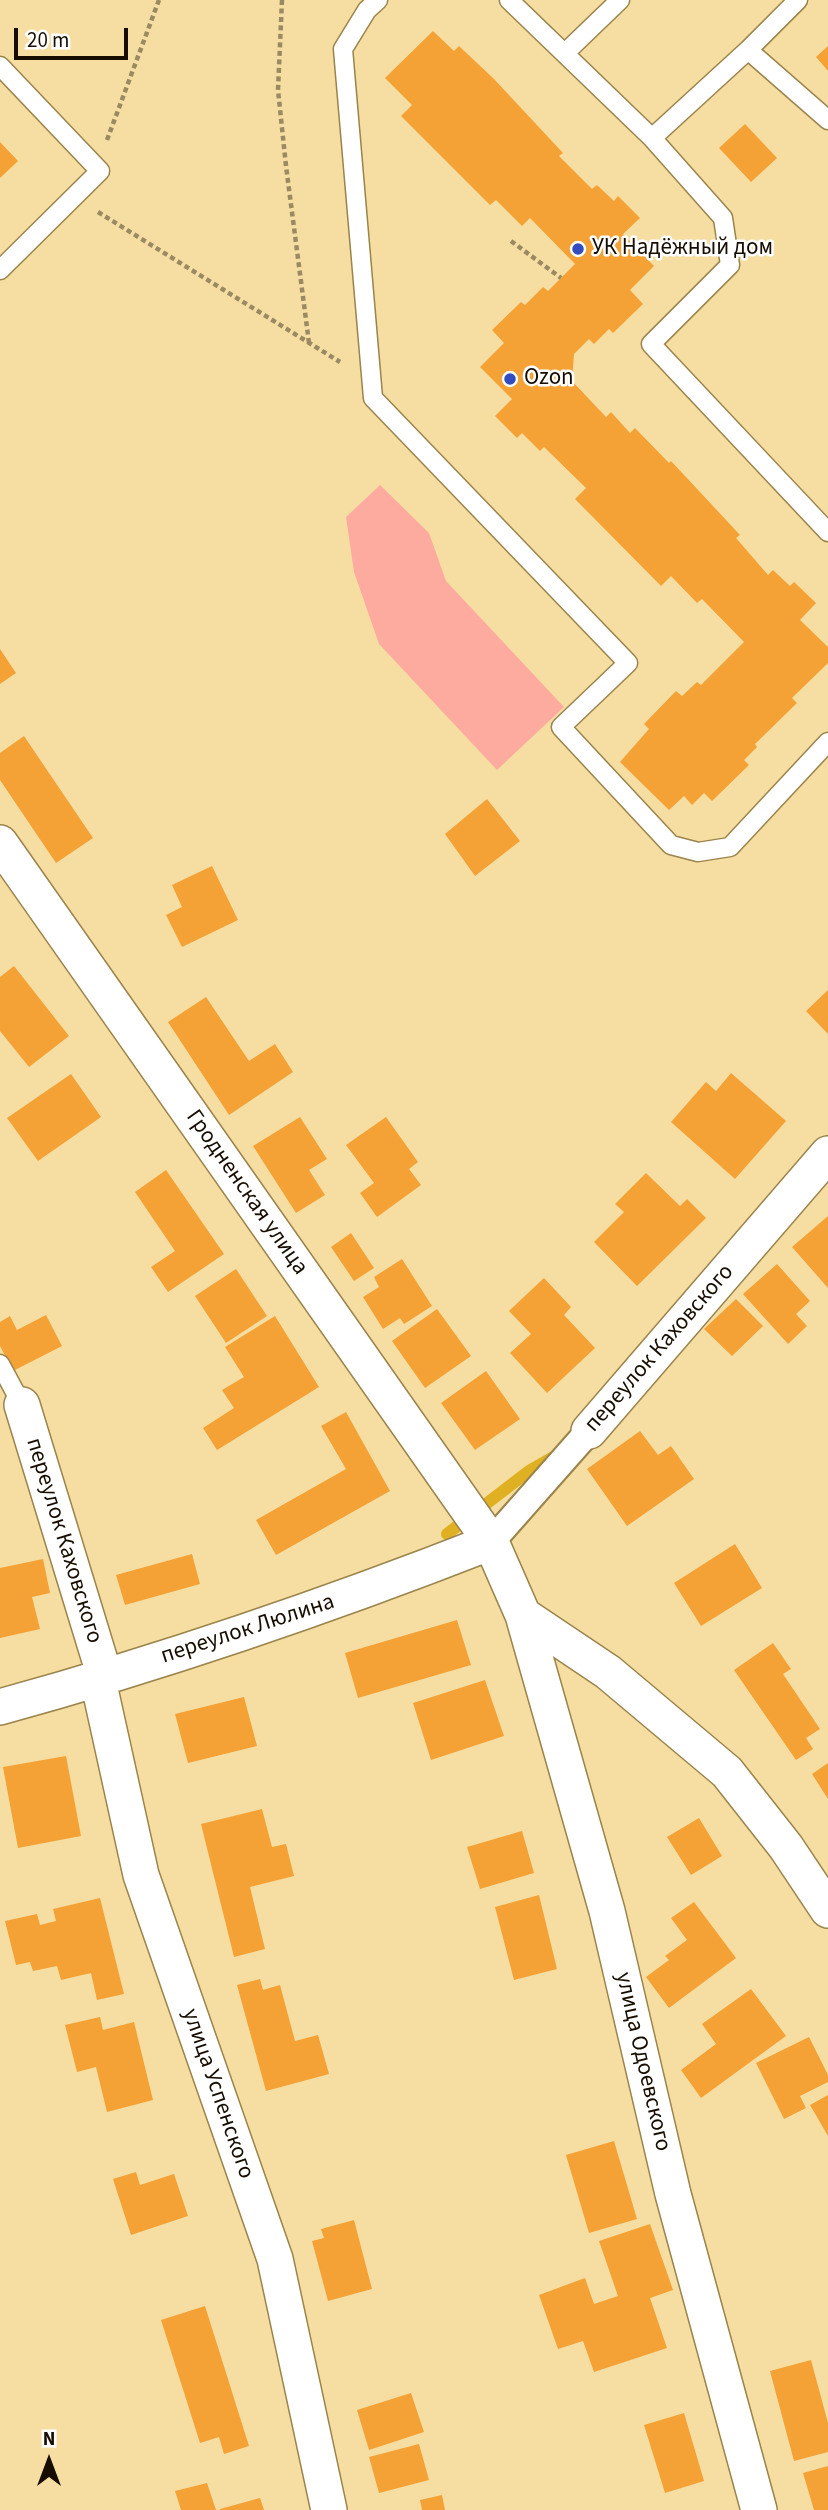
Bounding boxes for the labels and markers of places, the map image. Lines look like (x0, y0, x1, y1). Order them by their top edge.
place label: УК Надёжный дом (592, 235, 773, 263)
marker: УК Надёжный дом (570, 241, 586, 257)
place label: Ozon (524, 365, 574, 393)
marker: Ozon (502, 371, 518, 387)

